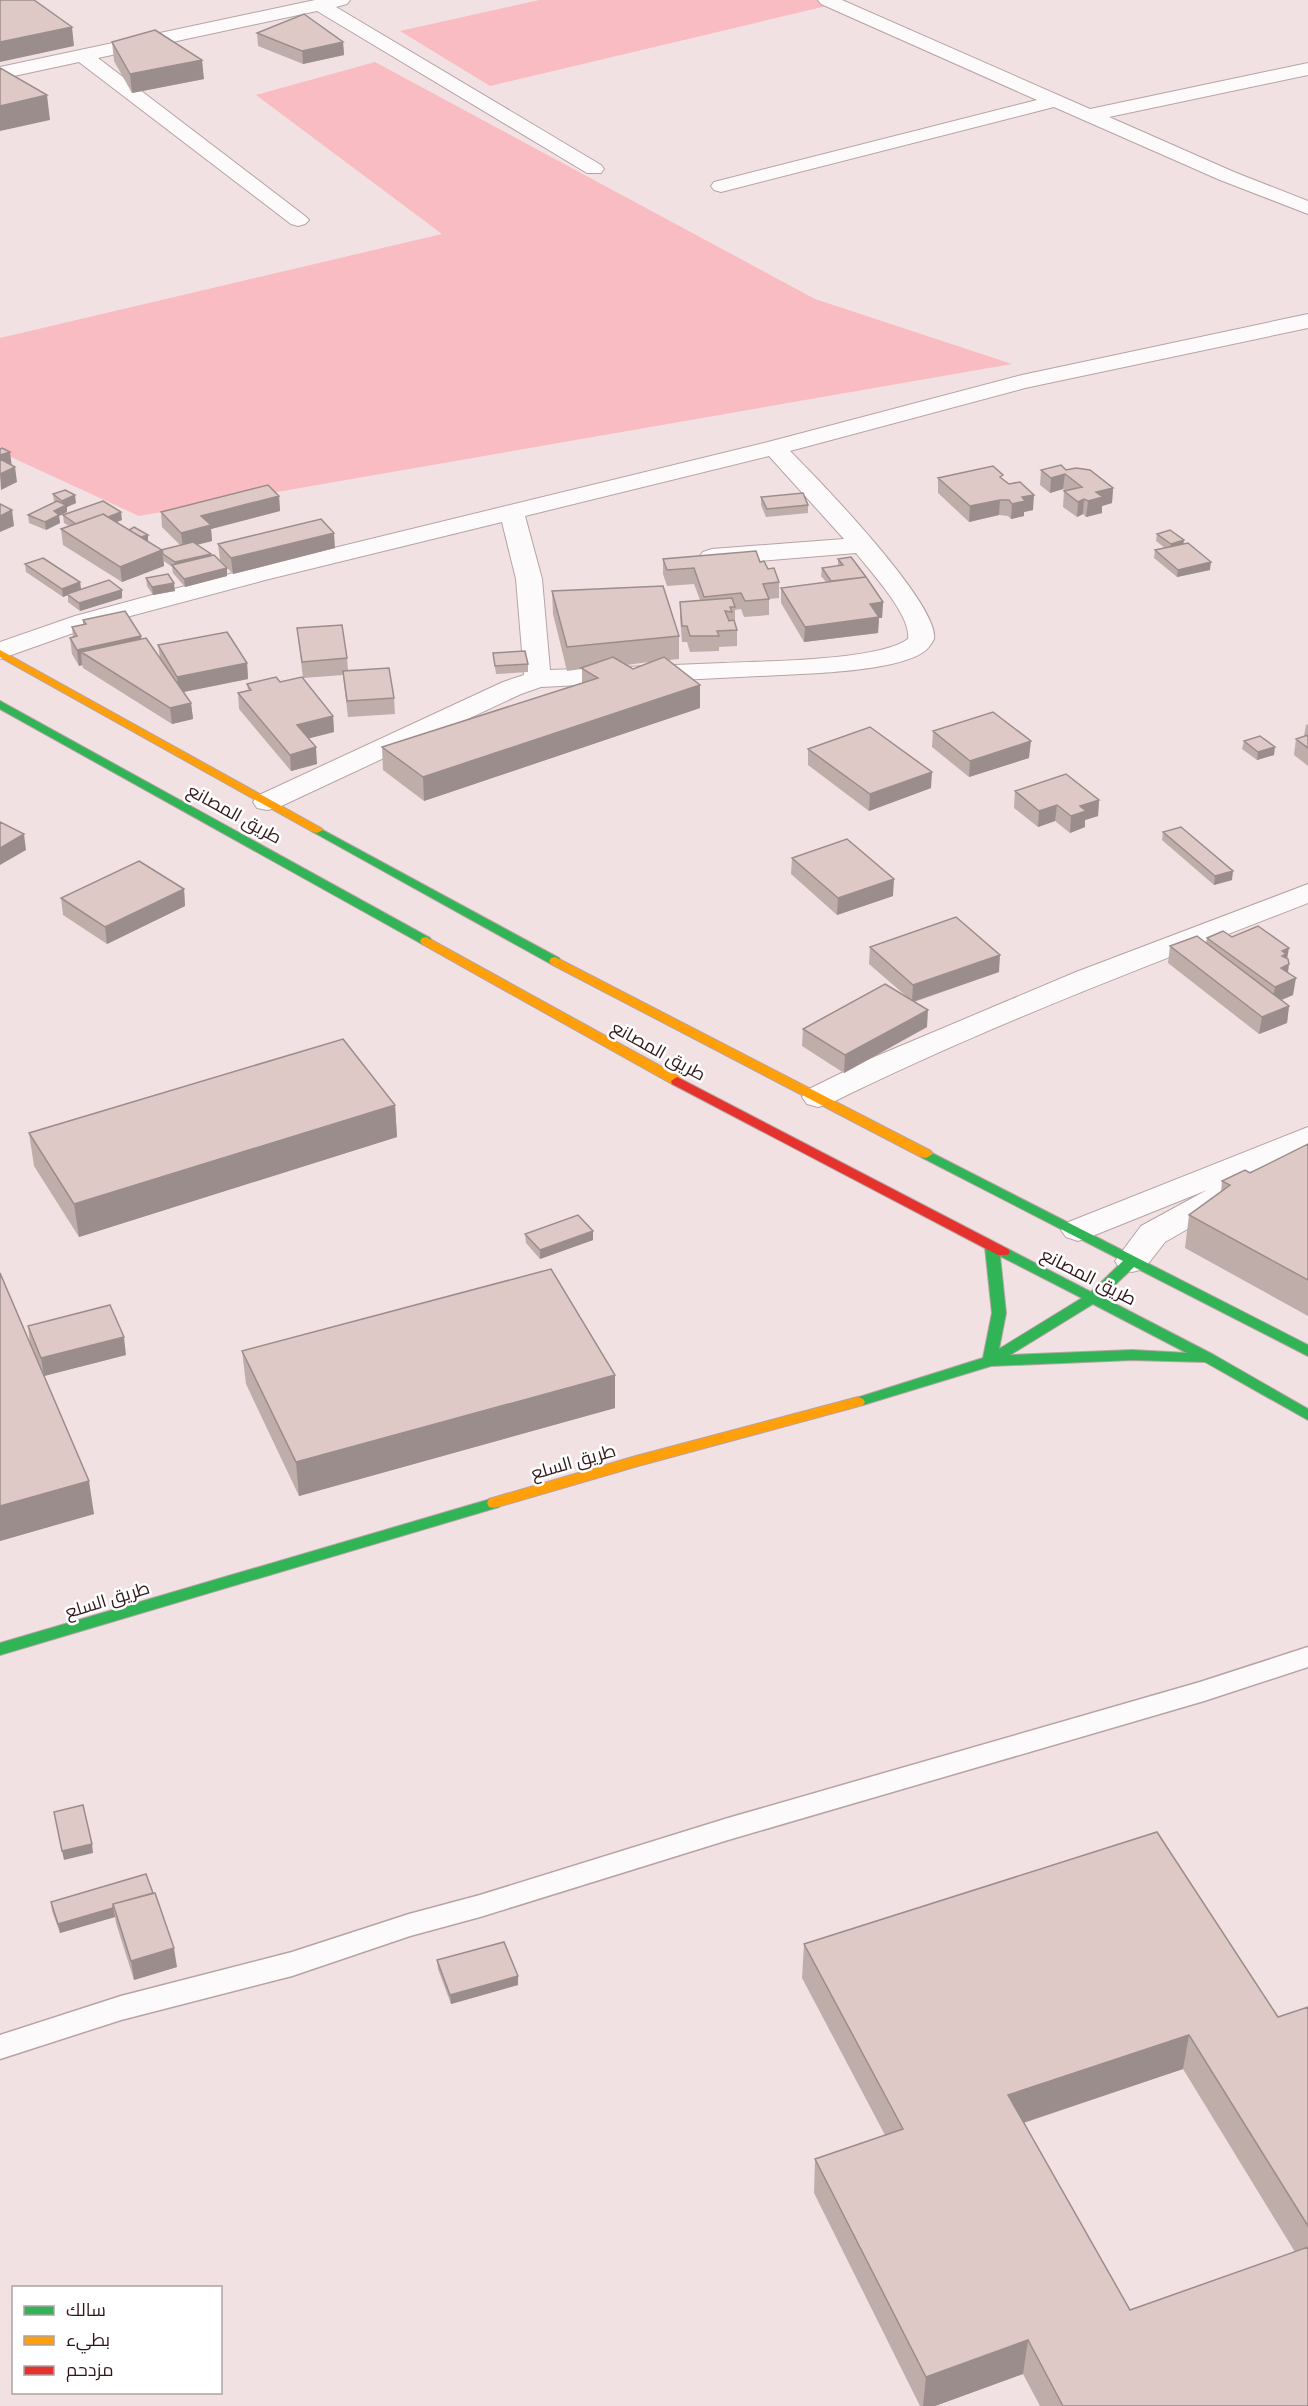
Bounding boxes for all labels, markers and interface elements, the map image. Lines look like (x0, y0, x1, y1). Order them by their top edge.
street label: طريق المصانع (183, 779, 285, 850)
street label: طريق المصانع (607, 1016, 709, 1087)
street label: طريق المصانع (1037, 1243, 1140, 1311)
street label: طريق السلع (528, 1439, 619, 1486)
street label: طريق السلع (62, 1577, 153, 1624)
legend (12, 2286, 222, 2394)
text: سالك (66, 2299, 106, 2319)
text: بطيء (66, 2329, 110, 2354)
text: مزدحم (66, 2359, 114, 2382)

